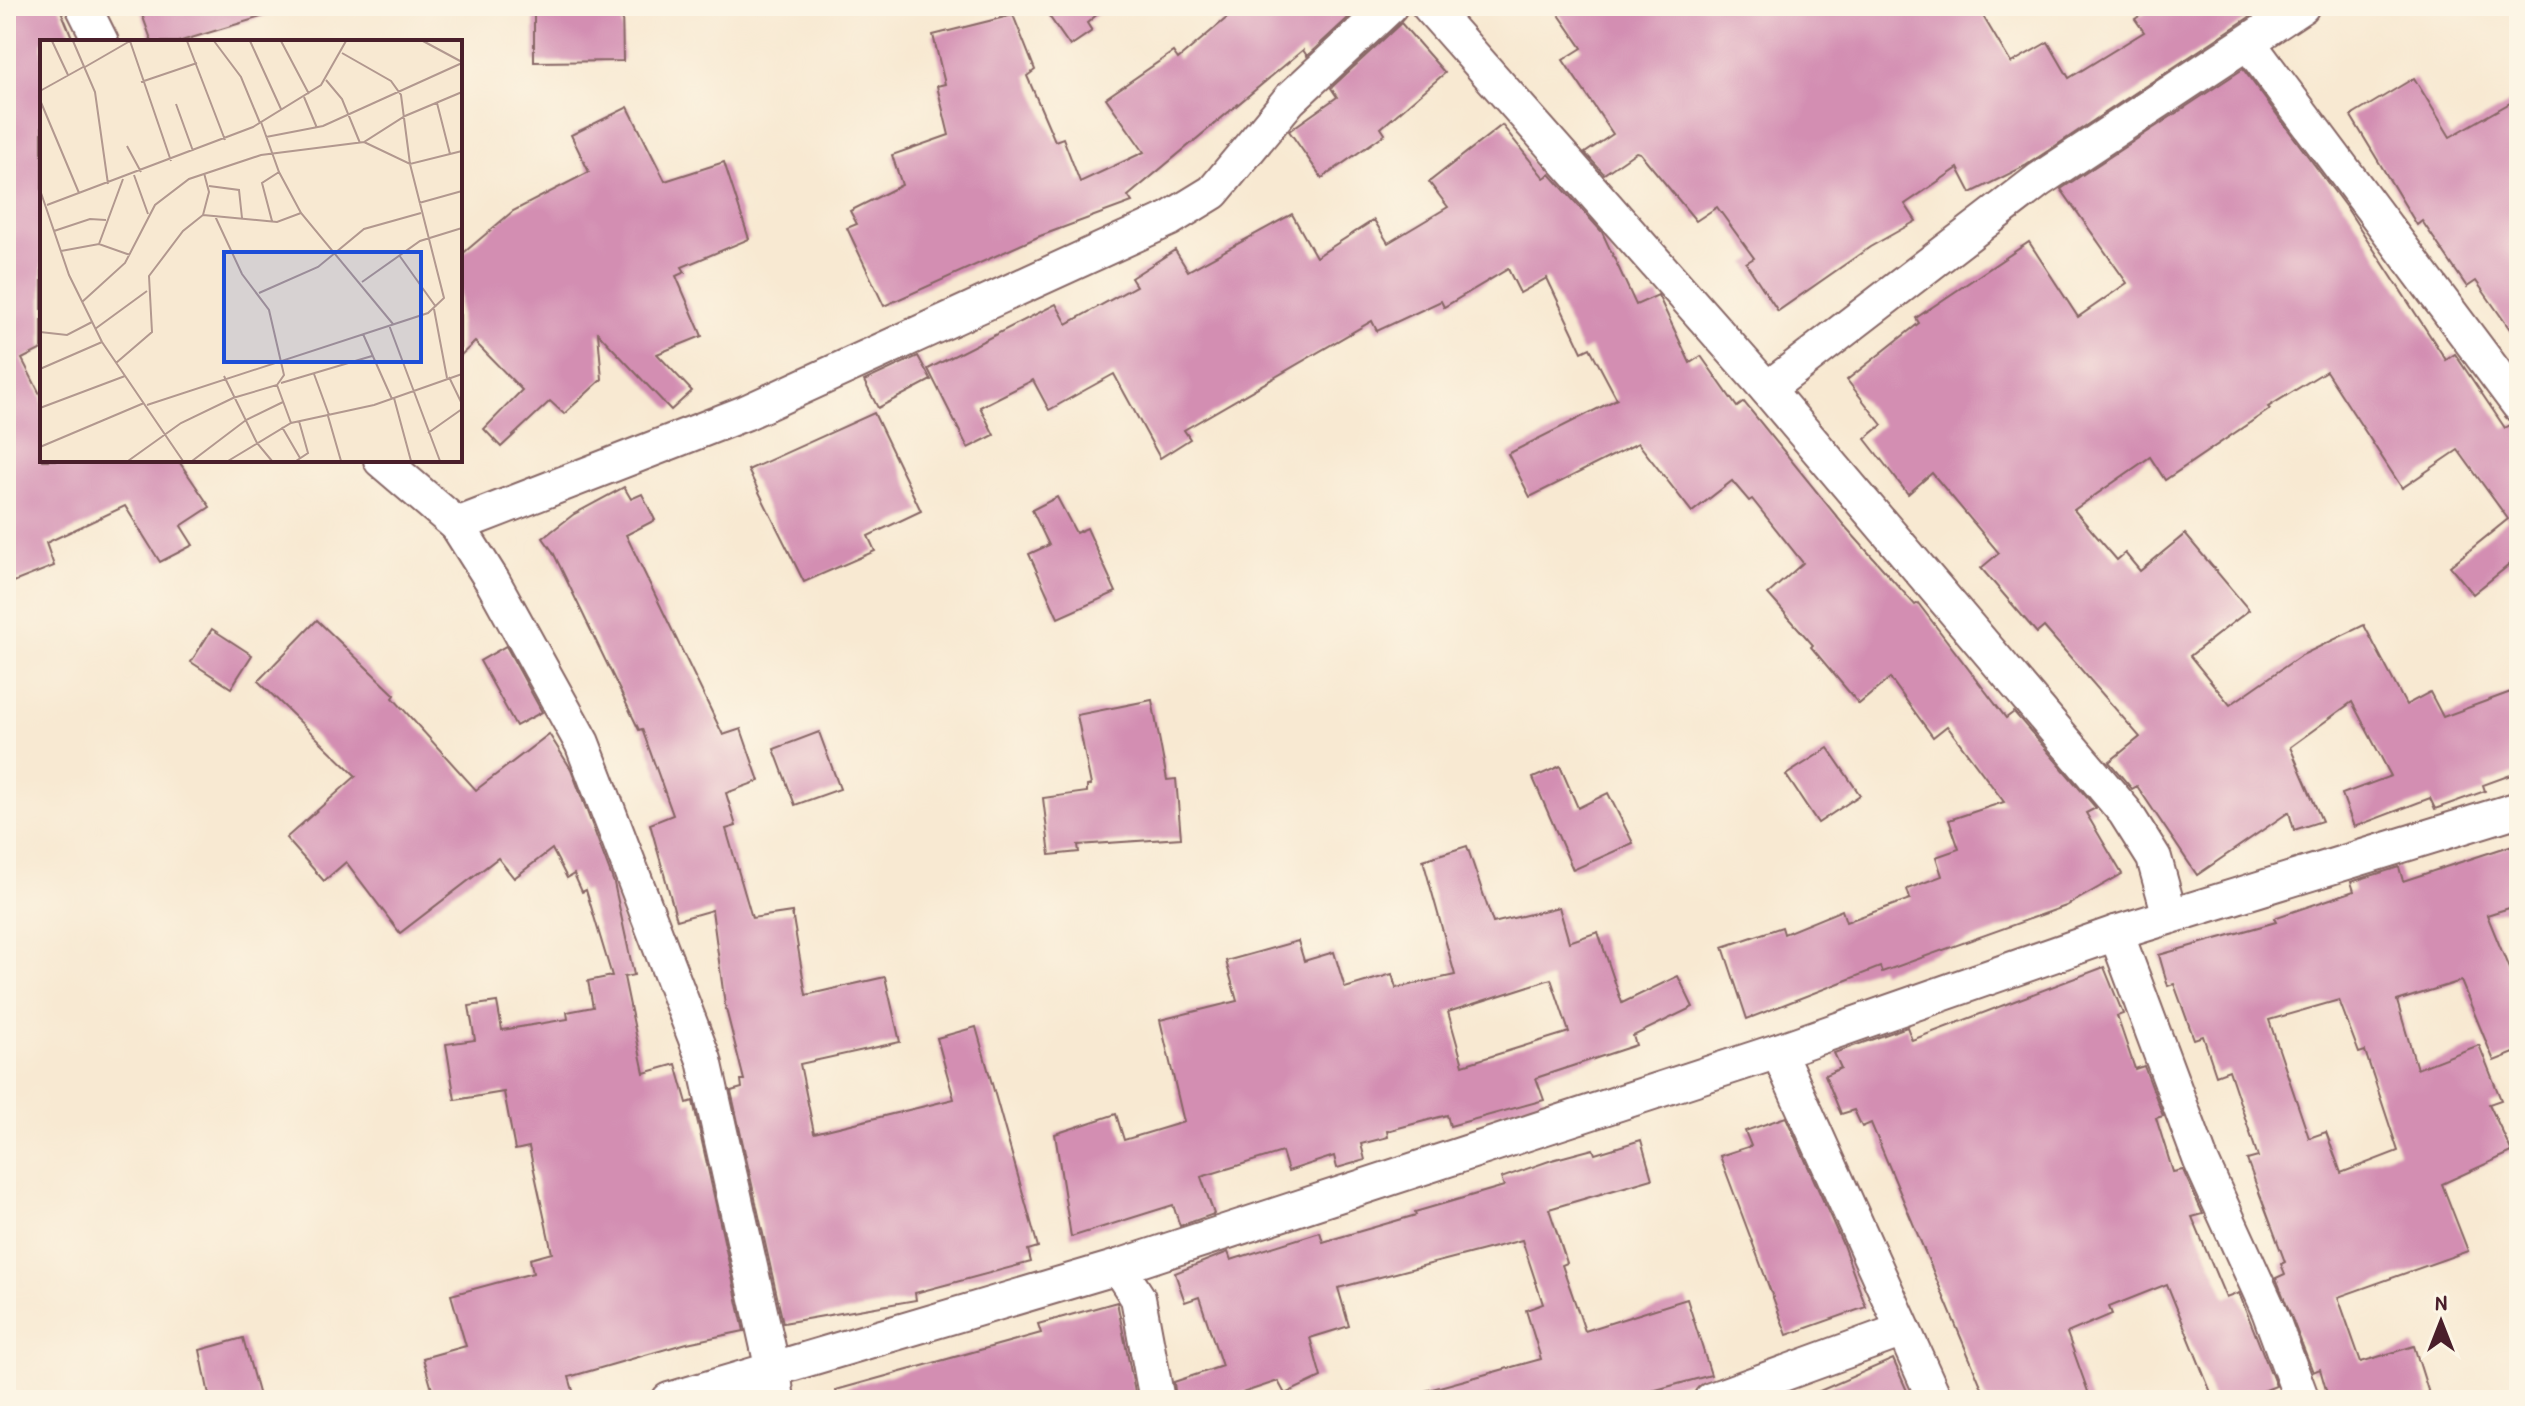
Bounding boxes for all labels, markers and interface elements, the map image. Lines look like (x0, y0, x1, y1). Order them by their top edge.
inset map (40, 40, 462, 462)
north arrow (2401, 1282, 2481, 1362)
text: N (2435, 1287, 2447, 1317)

